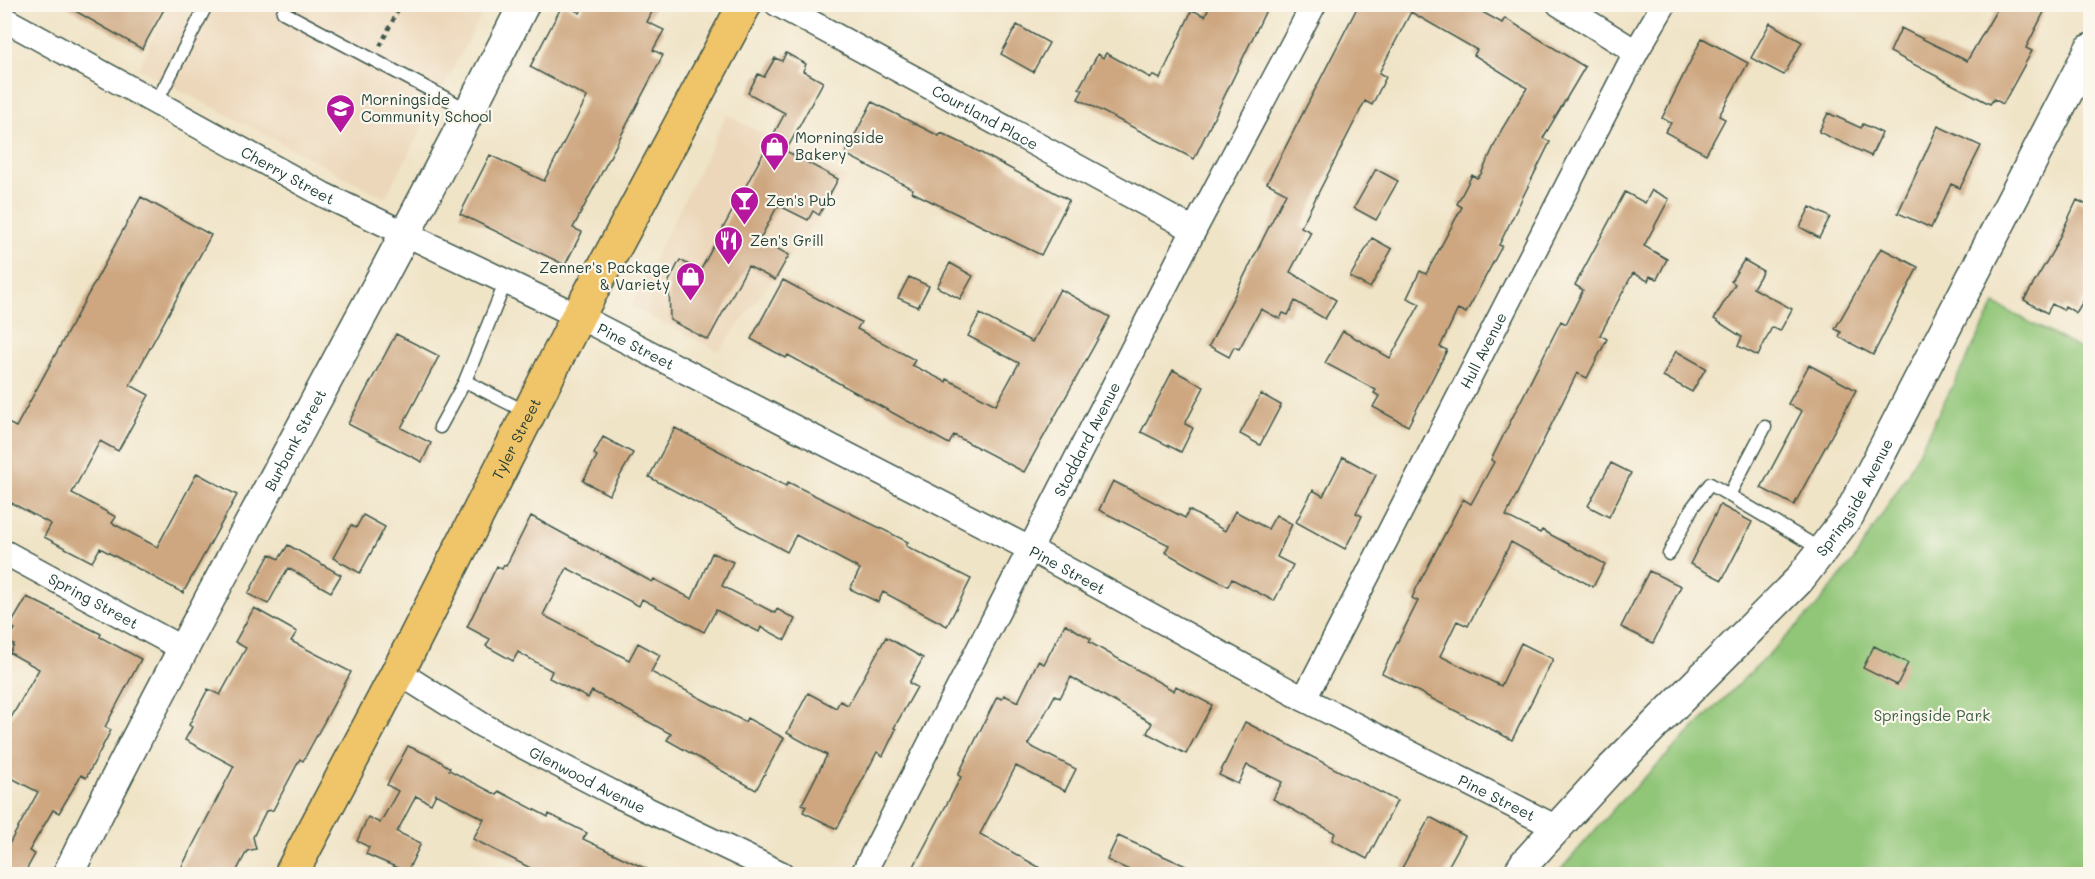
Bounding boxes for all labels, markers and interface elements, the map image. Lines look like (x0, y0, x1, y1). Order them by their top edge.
street label: Courtland Place (929, 80, 1042, 154)
place label: Morningside Community School (361, 89, 492, 126)
school or university icon: Morningside Community School (324, 92, 356, 134)
place label: Morningside Bakery (795, 127, 884, 164)
shop icon: Morningside Bakery (758, 130, 790, 172)
street label: Cherry Street (238, 141, 338, 209)
bar icon: Zen's Pub (729, 184, 761, 226)
place label: Zen's Pub (766, 190, 836, 210)
restaurant icon: Zen's Grill (713, 224, 745, 266)
place label: Zen's Grill (750, 230, 824, 250)
place label: Zenner's Package & Variety (539, 257, 670, 294)
shop icon: Zenner's Package & Variety (675, 260, 707, 302)
street label: Hull Avenue (1455, 309, 1511, 392)
street label: Pine Street (594, 318, 678, 374)
street label: Stoddard Avenue (1049, 378, 1124, 500)
street label: Burbank Street (259, 385, 330, 494)
street label: Tyler Street (487, 394, 545, 483)
street label: Springside Avenue (1811, 435, 1897, 560)
street label: Pine Street (1026, 541, 1109, 599)
street label: Spring Street (45, 568, 142, 633)
park label: Springside Park (1874, 705, 1990, 725)
street label: Glenwood Avenue (526, 741, 649, 817)
street label: Pine Street (1455, 769, 1539, 825)

